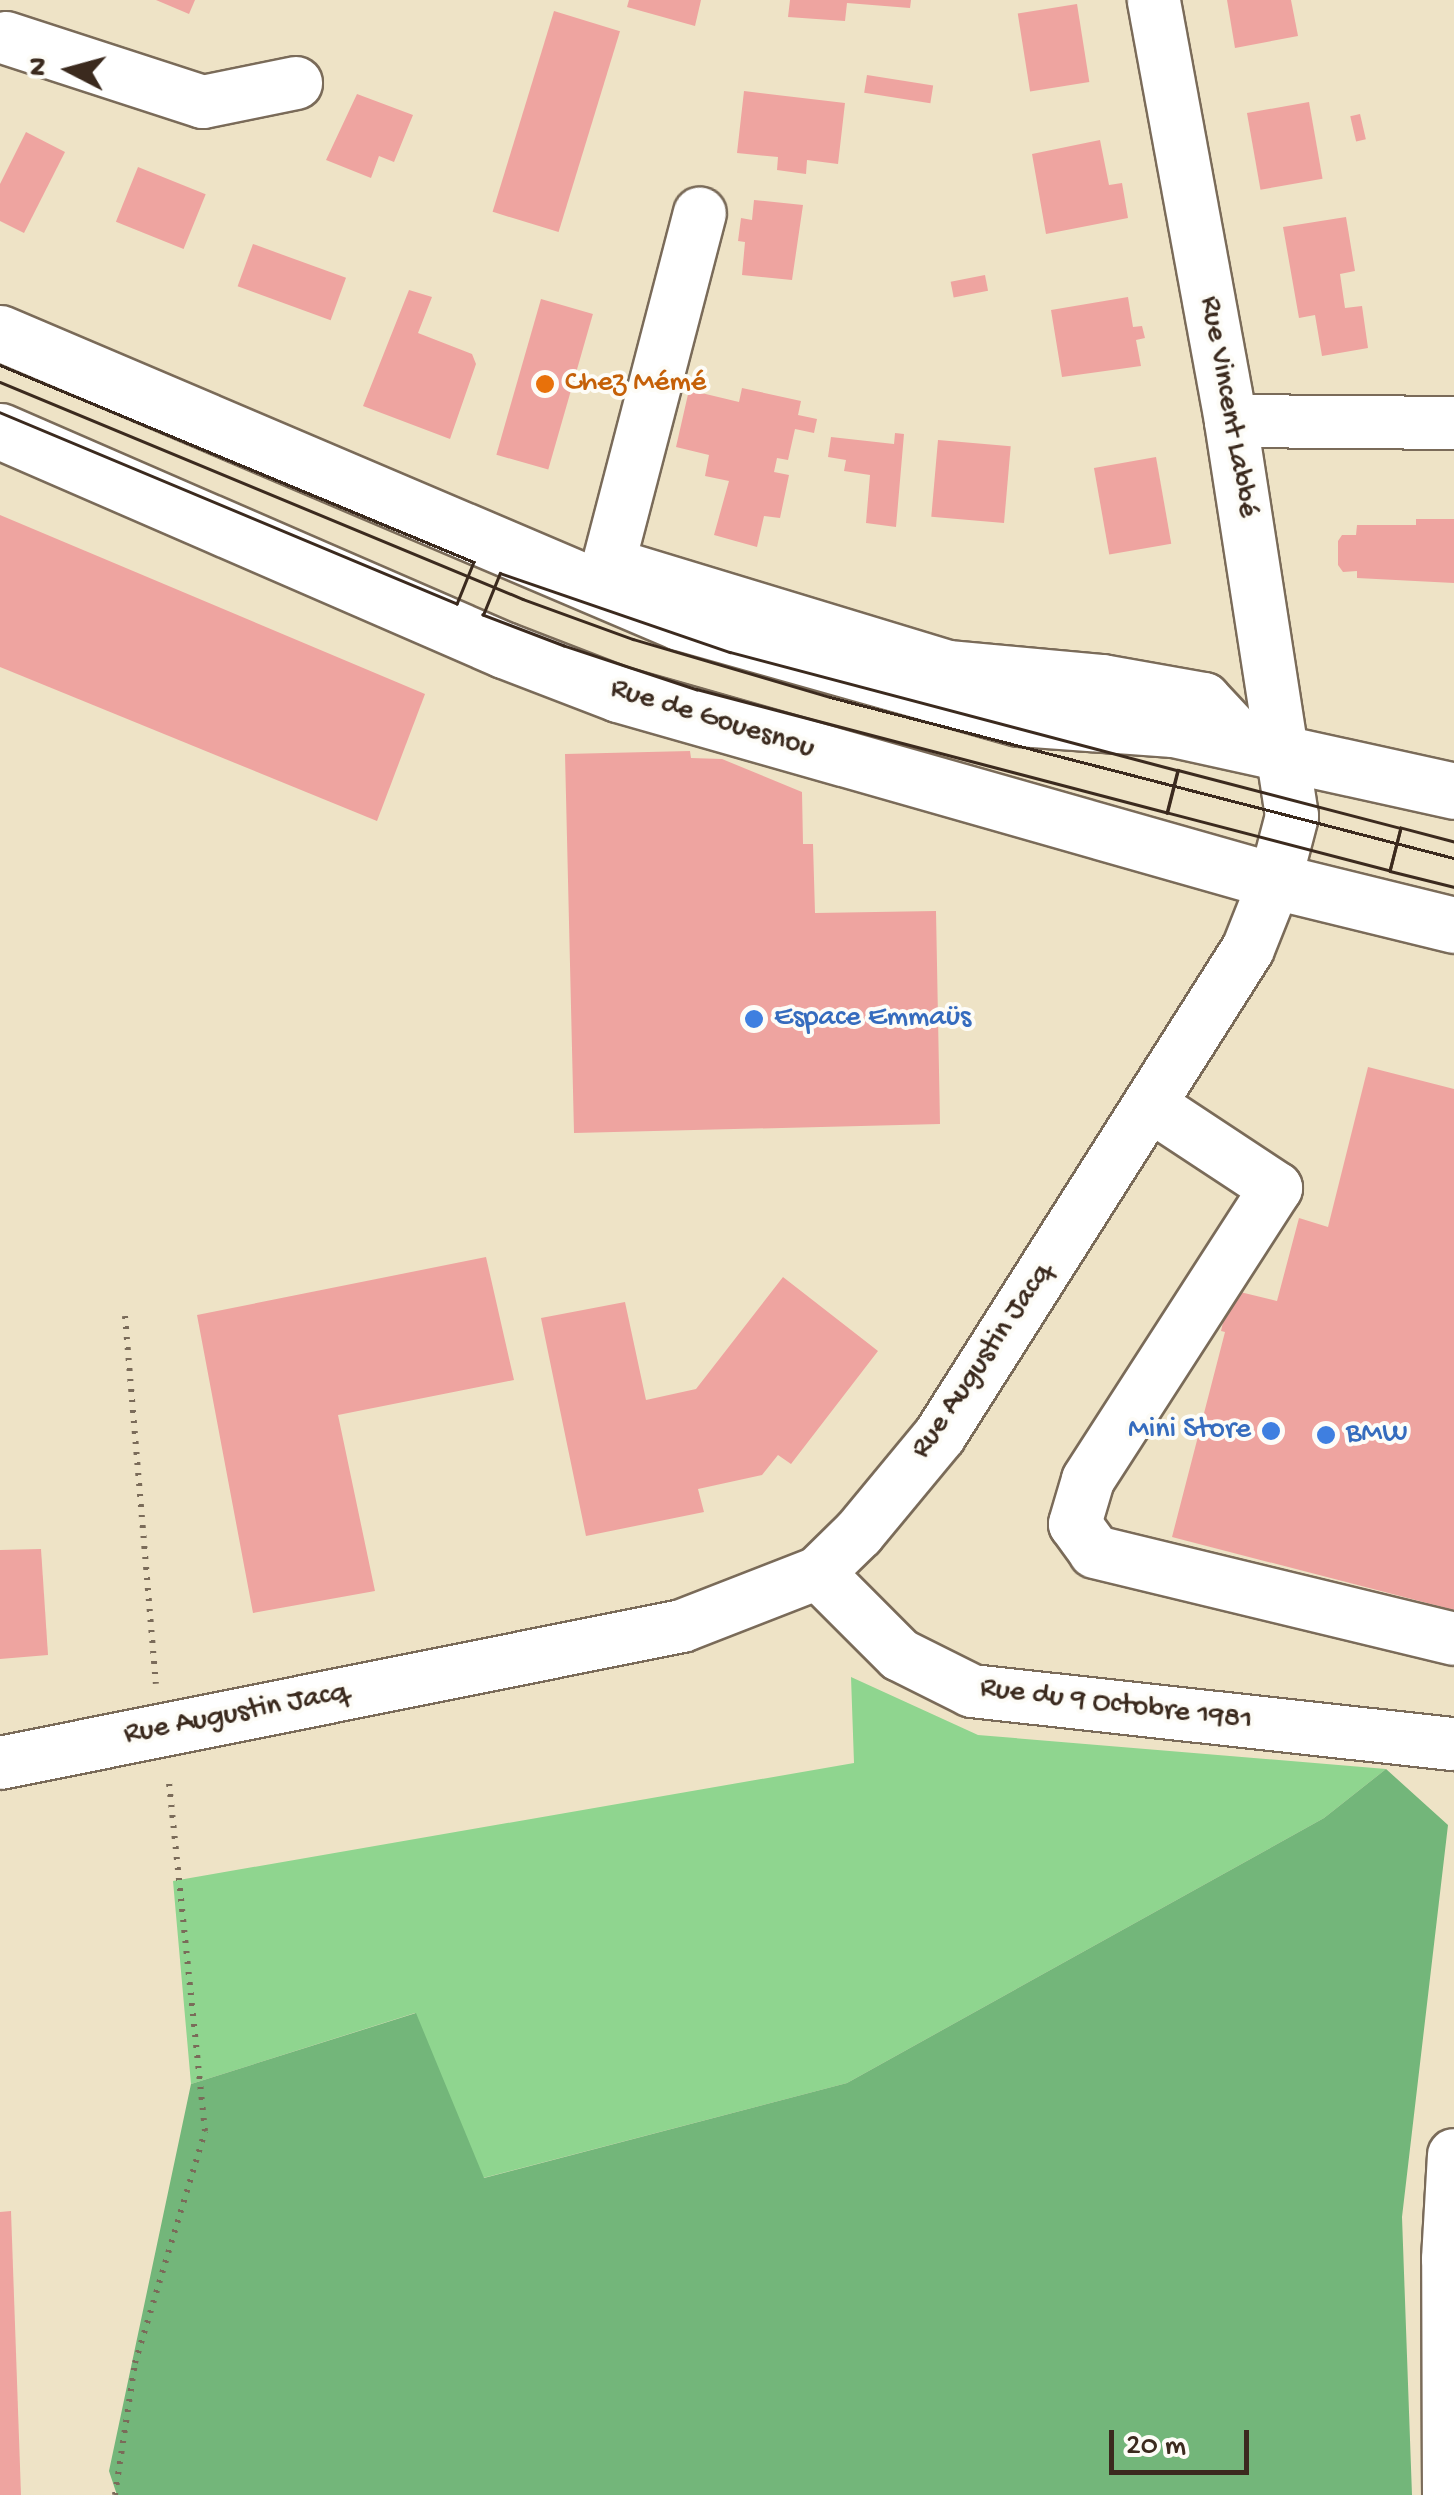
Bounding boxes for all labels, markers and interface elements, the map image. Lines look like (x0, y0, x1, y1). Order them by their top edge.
north arrow (20, 20, 120, 120)
text: N (22, 56, 57, 78)
street label: Rue Vincent Labbé (1190, 294, 1264, 520)
place label: Chez Mémé (565, 366, 706, 402)
marker: Chez Mémé (534, 373, 556, 395)
street label: Rue de Gouesnou (606, 672, 818, 768)
place label: Espace Emmaüs (774, 1001, 971, 1037)
marker: Espace Emmaüs (743, 1008, 765, 1030)
street label: Rue Augustin Jacq (905, 1258, 1061, 1466)
place label: Mini Store (1128, 1413, 1251, 1449)
place label: BMW (1346, 1417, 1408, 1453)
marker: Mini Store (1260, 1420, 1282, 1442)
marker: BMW (1315, 1424, 1337, 1446)
street label: Rue du 9 Octobre 1981 (978, 1671, 1254, 1741)
street label: Rue Augustin Jacq (121, 1676, 351, 1754)
scale bar (1114, 2410, 1254, 2472)
text: 20 m (1126, 2430, 1186, 2465)

